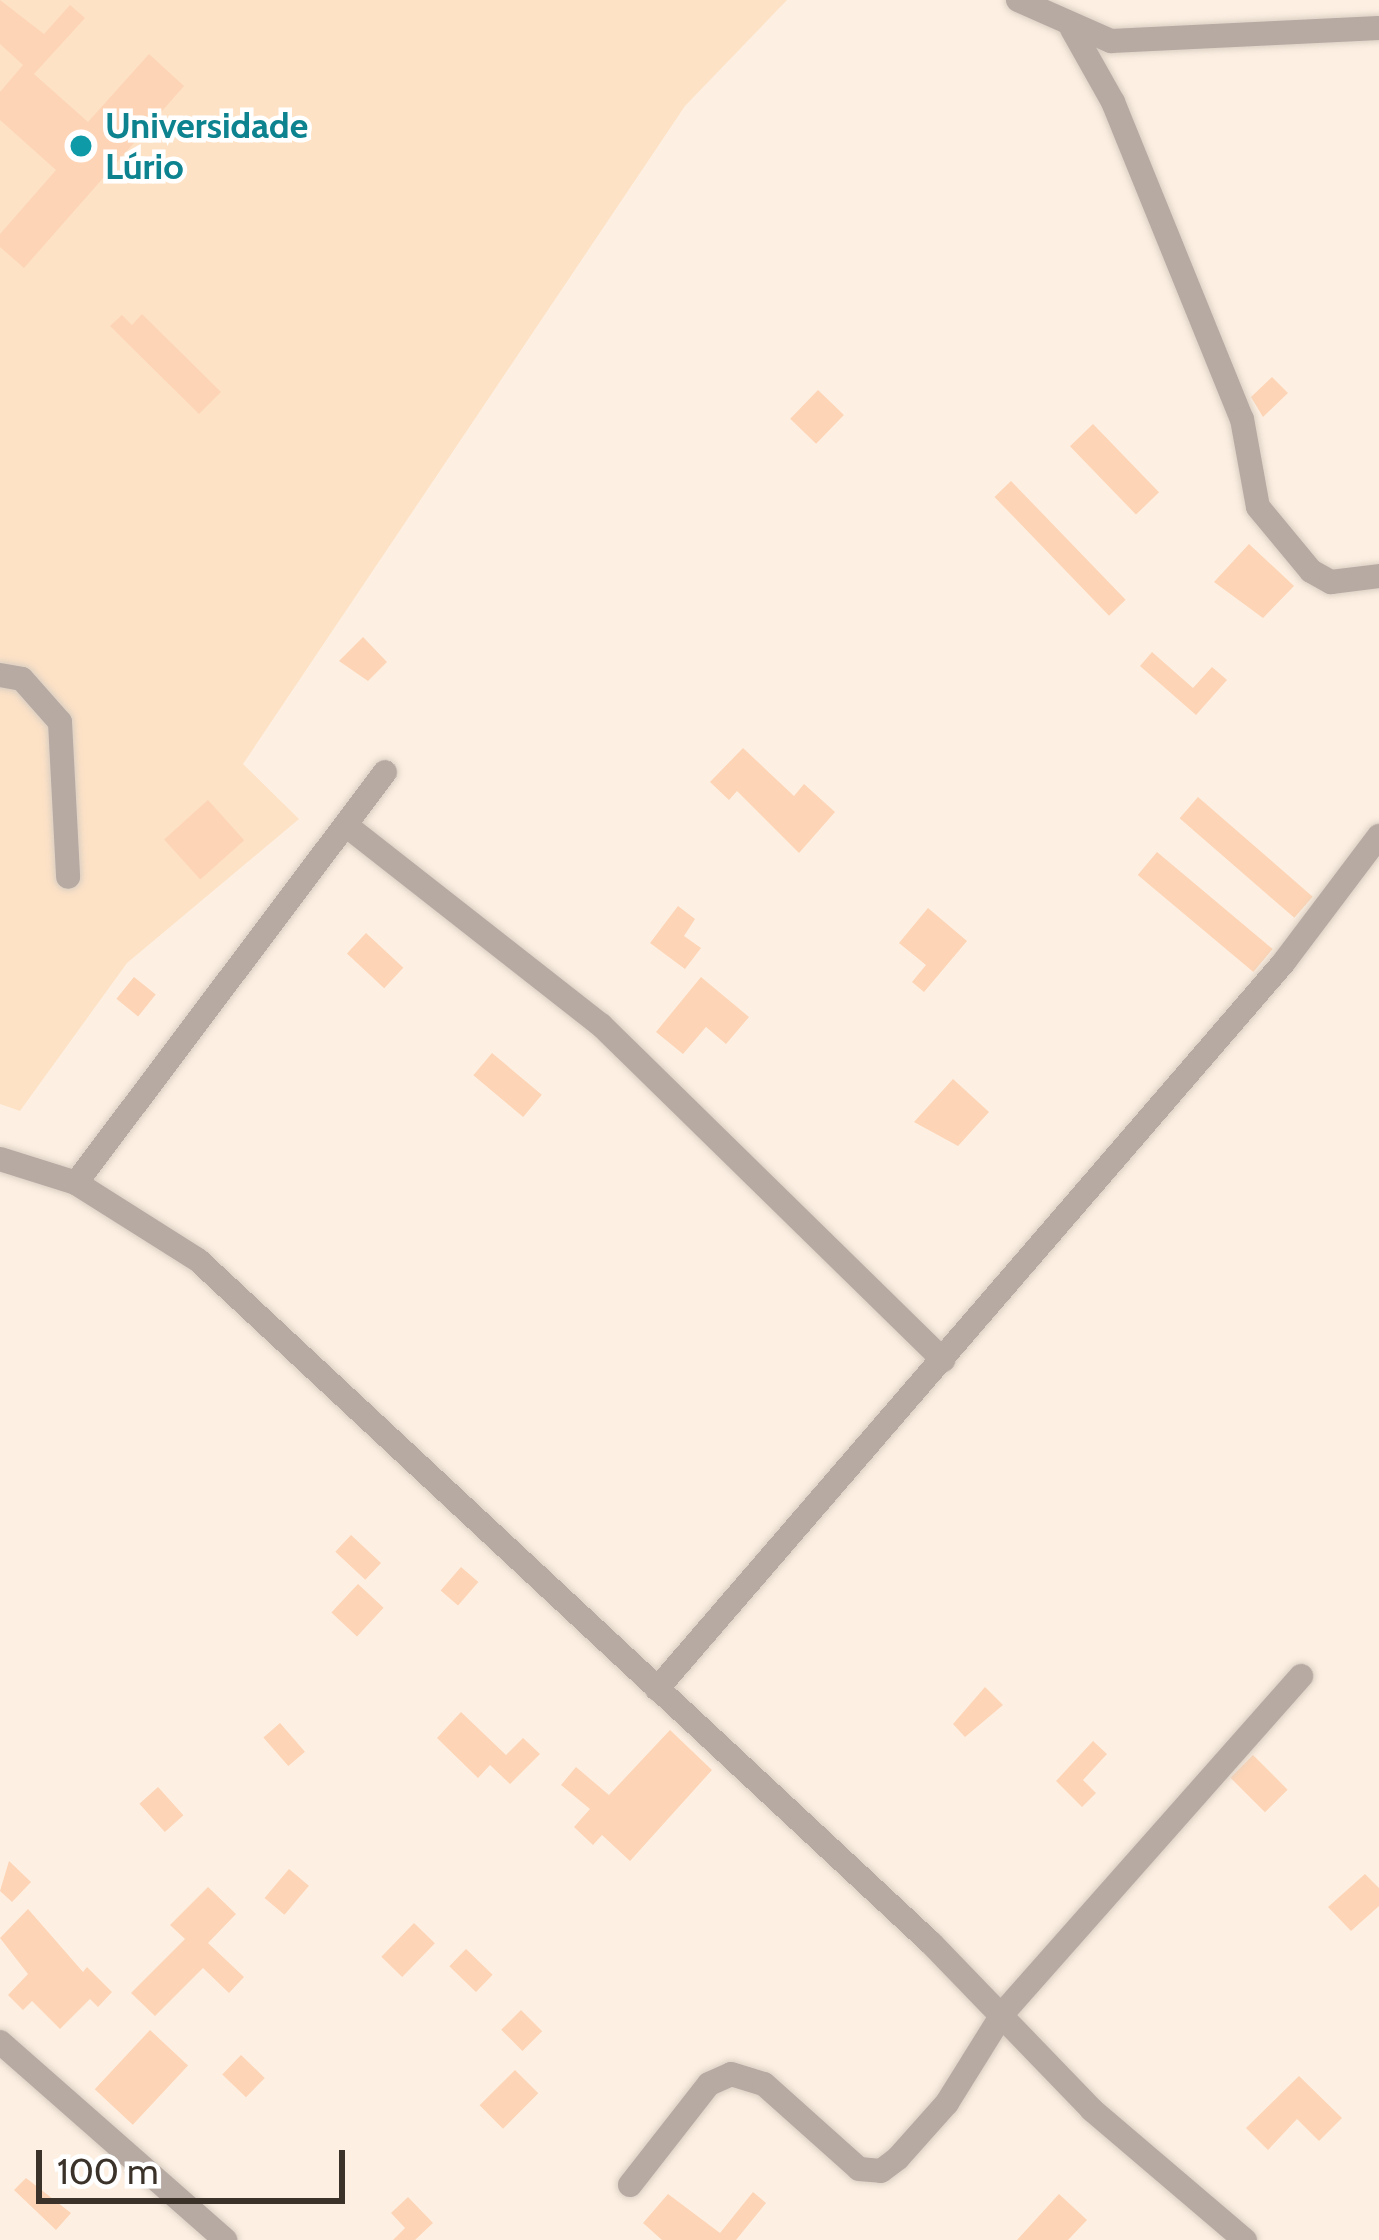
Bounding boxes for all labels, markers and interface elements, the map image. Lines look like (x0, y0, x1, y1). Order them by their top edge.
place label: Universidade Lúrio (105, 103, 308, 188)
marker: Universidade Lúrio (68, 133, 94, 159)
scale bar (42, 2126, 351, 2200)
text: 100 m (57, 2149, 159, 2193)

